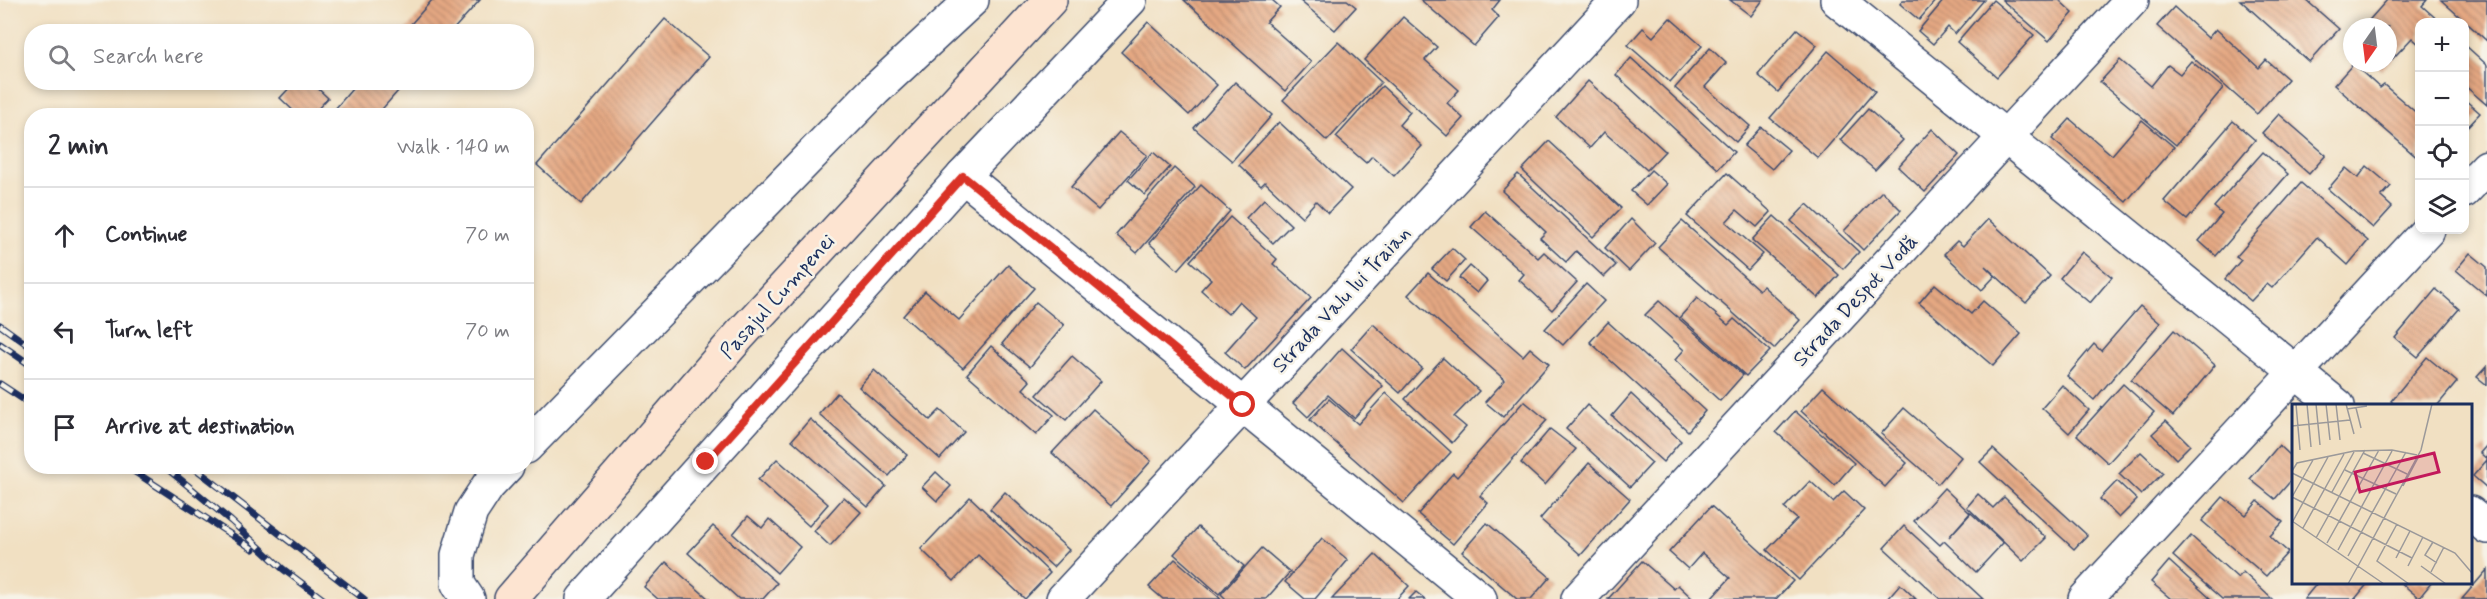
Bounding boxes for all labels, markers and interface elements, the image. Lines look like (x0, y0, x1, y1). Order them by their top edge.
north arrow (2343, 18, 2397, 72)
map controls (2415, 18, 2469, 234)
button: + (2415, 18, 2469, 72)
search box (24, 24, 534, 90)
icon: search (45, 41, 78, 74)
text: Search here (93, 43, 204, 71)
button: − (2415, 72, 2469, 126)
button: locate (2415, 126, 2469, 180)
text: 2 min (48, 130, 109, 164)
text: Walk · 140 m (397, 134, 510, 161)
button: layers (2415, 180, 2469, 234)
icon: ahead (48, 219, 81, 252)
street label: Strada Valu lui Traian (1266, 220, 1417, 379)
text: Continue (105, 221, 187, 249)
text: 70 m (465, 222, 510, 249)
street label: Pasajul Cumpenei (714, 228, 842, 365)
street label: Strada Despot Vodă (1787, 228, 1925, 373)
icon: left (48, 315, 81, 348)
text: Turn left (105, 317, 193, 345)
text: 70 m (465, 318, 510, 345)
route start (1229, 391, 1255, 417)
inset map (2292, 404, 2472, 584)
icon: arrive (48, 411, 81, 444)
text: Arrive at destination (105, 413, 295, 441)
route end (692, 448, 718, 474)

